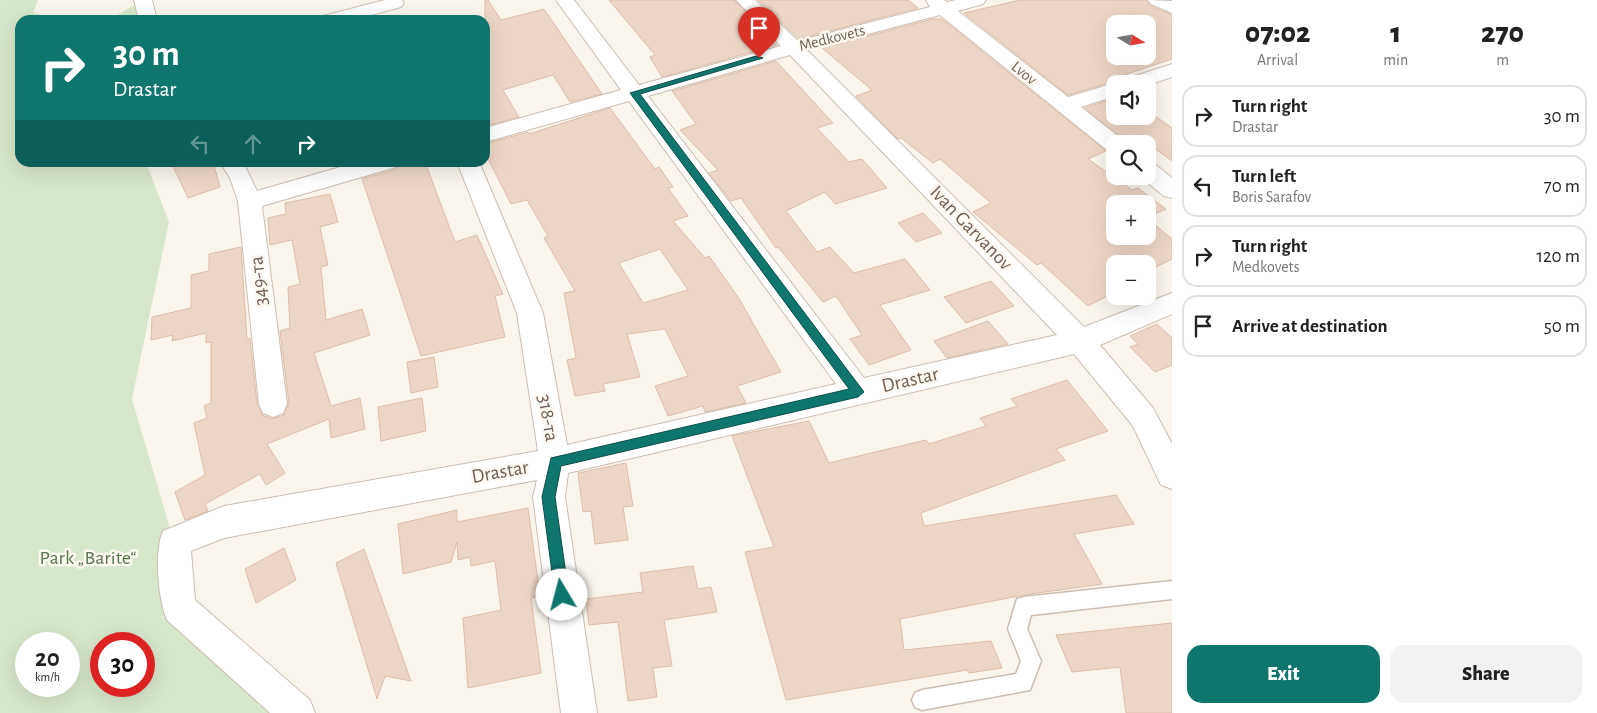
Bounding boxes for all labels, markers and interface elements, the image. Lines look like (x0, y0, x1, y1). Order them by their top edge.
pin (738, 7, 780, 58)
icon: arrive (745, 14, 773, 42)
north arrow (1106, 15, 1156, 65)
map controls (1106, 15, 1156, 305)
text: 07:02 (1245, 18, 1310, 48)
text: 1 (1390, 18, 1401, 48)
text: 270 (1481, 18, 1524, 48)
street label: Medkovets (797, 22, 867, 54)
icon: right (30, 35, 95, 100)
text: 30 m (113, 37, 180, 72)
text: Arrival (1257, 52, 1298, 68)
text: min (1383, 52, 1408, 68)
text: m (1496, 52, 1509, 68)
street label: Lvov (1008, 58, 1040, 88)
button: sound (1106, 75, 1156, 125)
text: Drastar (113, 78, 176, 100)
text: Turn right (1232, 97, 1307, 116)
icon: right (1189, 102, 1217, 130)
text: 30 m (1544, 107, 1580, 126)
text: Drastar (1232, 119, 1278, 135)
icon: left (186, 130, 214, 158)
icon: ahead (239, 130, 267, 158)
icon: right (292, 130, 320, 158)
button: search (1106, 135, 1156, 185)
text: Turn left (1232, 167, 1296, 186)
icon: left (1189, 172, 1217, 200)
text: 70 m (1544, 177, 1580, 196)
street label: Ivan Garvanov (926, 182, 1016, 274)
text: Boris Sarafov (1232, 189, 1311, 205)
button: + (1106, 195, 1156, 245)
text: Turn right (1232, 237, 1307, 256)
icon: right (1189, 242, 1217, 270)
text: 120 m (1536, 247, 1580, 266)
street label: 349-та (246, 255, 272, 307)
button: − (1106, 255, 1156, 305)
text: Medkovets (1232, 259, 1300, 275)
icon: arrive (1189, 312, 1217, 340)
text: Arrive at destination (1232, 317, 1388, 336)
text: 50 m (1544, 317, 1580, 336)
street label: Drastar (880, 364, 941, 396)
street label: 318-та (534, 393, 562, 443)
street label: Drastar (470, 457, 531, 487)
park label: Park „Barite“ (40, 548, 136, 568)
position arrow (535, 568, 587, 620)
speed limit sign: 30 (90, 632, 155, 697)
button: Exit (1187, 645, 1380, 703)
button: Share (1390, 645, 1582, 703)
text: 20 (35, 646, 60, 671)
text: km/h (35, 671, 60, 683)

